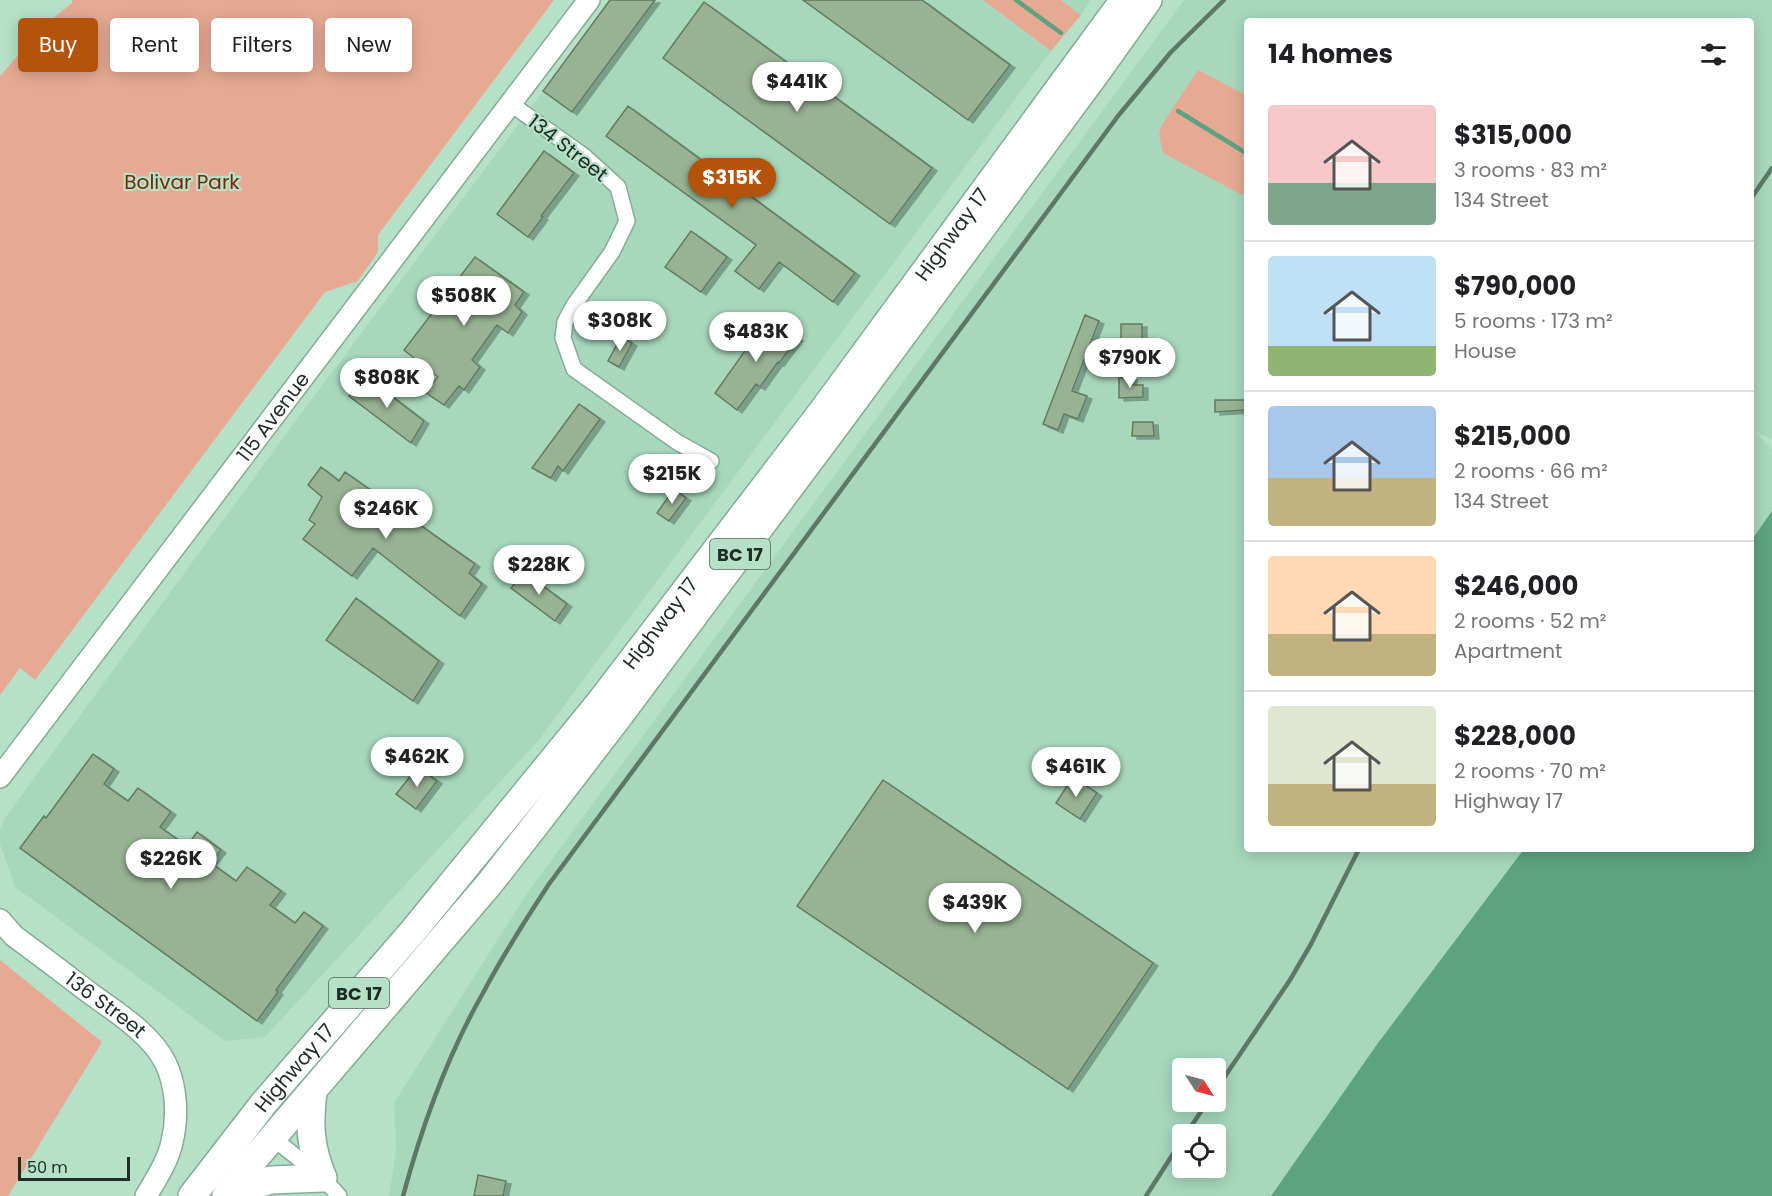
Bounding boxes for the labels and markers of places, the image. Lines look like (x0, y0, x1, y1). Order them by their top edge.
pin: $441K (755, 62, 839, 113)
pin: $315K (690, 158, 774, 209)
pin: $508K (422, 276, 506, 327)
pin: $308K (578, 301, 662, 352)
pin: $483K (714, 312, 798, 363)
pin: $790K (1088, 338, 1172, 389)
pin: $808K (345, 358, 429, 409)
pin: $215K (630, 454, 714, 505)
pin: $246K (344, 489, 428, 540)
pin: $228K (497, 545, 581, 596)
pin: $462K (375, 737, 459, 788)
pin: $461K (1034, 747, 1118, 798)
pin: $226K (129, 839, 213, 890)
pin: $439K (933, 883, 1017, 934)

